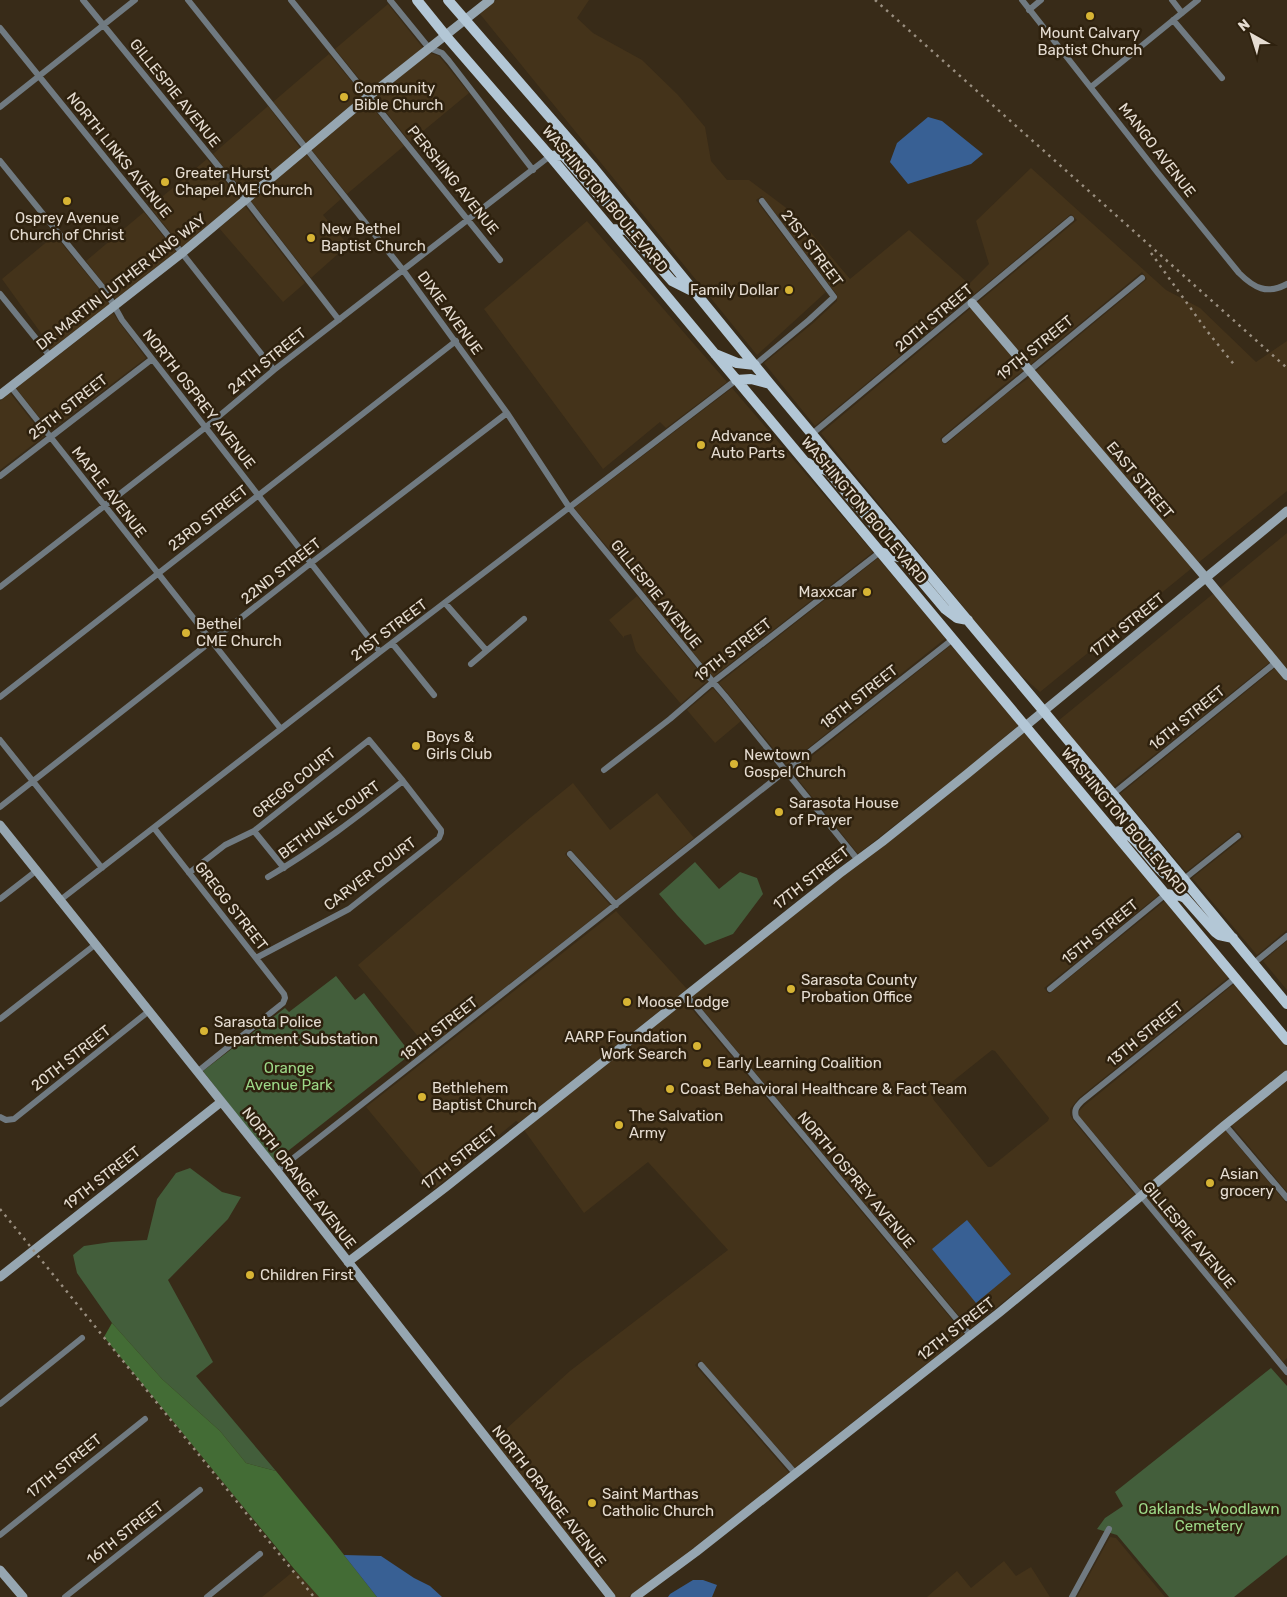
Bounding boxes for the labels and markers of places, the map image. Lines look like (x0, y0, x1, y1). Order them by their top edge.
marker: Mount Calvary Baptist Church (1084, 10, 1096, 22)
place label: Mount Calvary Baptist Church (1038, 24, 1142, 59)
place label: Community Bible Church (354, 79, 443, 114)
marker: Community Bible Church (338, 91, 350, 103)
place label: Greater Hurst Chapel AME Church (175, 164, 313, 199)
marker: Greater Hurst Chapel AME Church (159, 176, 171, 188)
marker: Osprey Avenue Church of Christ (61, 195, 73, 207)
place label: Osprey Avenue Church of Christ (10, 209, 124, 244)
place label: New Bethel Baptist Church (321, 220, 426, 255)
marker: New Bethel Baptist Church (305, 232, 317, 244)
place label: Family Dollar (690, 281, 779, 299)
marker: Family Dollar (783, 284, 795, 296)
place label: Advance Auto Parts (711, 427, 785, 462)
marker: Advance Auto Parts (695, 439, 707, 451)
place label: Maxxcar (799, 583, 857, 601)
marker: Maxxcar (861, 586, 873, 598)
place label: Bethel CME Church (196, 615, 282, 650)
marker: Bethel CME Church (180, 627, 192, 639)
place label: Boys & Girls Club (426, 728, 492, 763)
marker: Boys & Girls Club (410, 740, 422, 752)
place label: Newtown Gospel Church (744, 746, 846, 781)
marker: Newtown Gospel Church (728, 758, 740, 770)
place label: Sarasota House of Prayer (789, 794, 899, 829)
marker: Sarasota House of Prayer (773, 806, 785, 818)
place label: Sarasota County Probation Office (801, 971, 917, 1006)
marker: Sarasota County Probation Office (785, 983, 797, 995)
place label: Moose Lodge (637, 993, 729, 1011)
marker: Moose Lodge (621, 996, 633, 1008)
place label: Sarasota Police Department Substation (214, 1013, 378, 1048)
marker: Sarasota Police Department Substation (198, 1025, 210, 1037)
place label: AARP Foundation Work Search (564, 1028, 687, 1063)
marker: AARP Foundation Work Search (691, 1040, 703, 1052)
place label: Early Learning Coalition (717, 1054, 882, 1072)
marker: Early Learning Coalition (701, 1057, 713, 1069)
place label: Bethlehem Baptist Church (432, 1079, 537, 1114)
place label: Coast Behavioral Healthcare & Fact Team (680, 1080, 967, 1098)
marker: Coast Behavioral Healthcare & Fact Team (664, 1083, 676, 1095)
marker: Bethlehem Baptist Church (416, 1091, 428, 1103)
place label: The Salvation Army (629, 1107, 723, 1142)
marker: The Salvation Army (613, 1119, 625, 1131)
place label: Asian grocery (1220, 1165, 1274, 1200)
marker: Asian grocery (1204, 1177, 1216, 1189)
place label: Children First (260, 1266, 354, 1284)
marker: Children First (244, 1269, 256, 1281)
place label: Saint Marthas Catholic Church (602, 1485, 714, 1520)
marker: Saint Marthas Catholic Church (586, 1497, 598, 1509)

